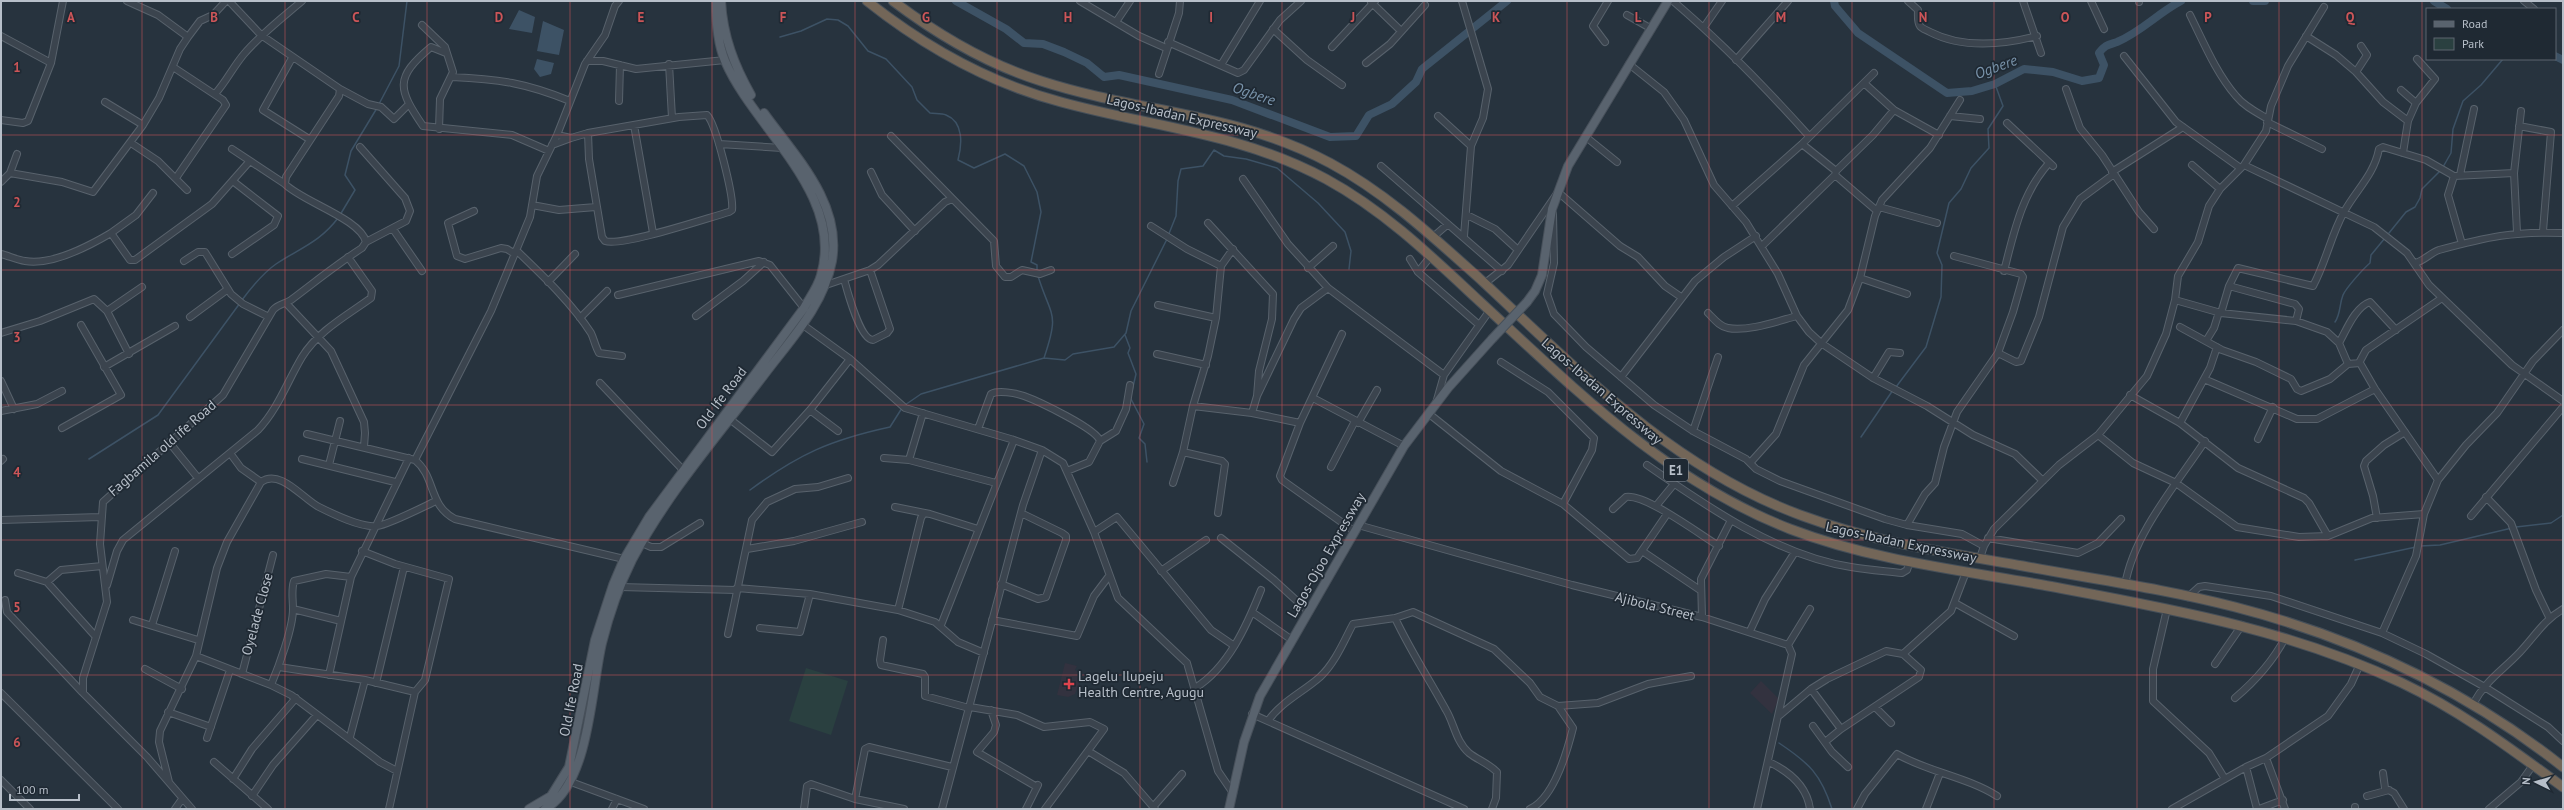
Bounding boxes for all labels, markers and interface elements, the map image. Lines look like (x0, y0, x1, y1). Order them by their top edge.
legend (2426, 8, 2556, 60)
text: A (67, 9, 75, 26)
text: B (210, 9, 218, 26)
text: C (352, 9, 360, 26)
text: D (495, 9, 503, 26)
text: E (638, 9, 645, 26)
text: F (780, 9, 787, 26)
text: G (922, 9, 930, 26)
text: H (1064, 9, 1072, 26)
text: I (1209, 9, 1213, 26)
text: J (1350, 9, 1355, 26)
text: K (1492, 9, 1500, 26)
text: L (1635, 9, 1642, 26)
text: M (1776, 9, 1786, 26)
text: N (1919, 9, 1927, 26)
text: O (2061, 9, 2070, 26)
text: P (2204, 9, 2212, 26)
text: Q (2346, 9, 2356, 26)
text: Road (2462, 16, 2487, 31)
text: Park (2462, 36, 2484, 51)
water label: Ogbere (1972, 50, 2020, 83)
text: 1 (13, 59, 21, 76)
water label: Ogbere (1230, 77, 1278, 110)
street label: Lagos-Ibadan Expressway (1105, 90, 1260, 142)
text: 2 (13, 194, 21, 211)
text: 3 (13, 329, 21, 346)
street label: Lagos-Ibadan Expressway (1538, 334, 1666, 449)
street label: Old Ife Road (692, 363, 750, 433)
street label: Fagbamila old ife Road (104, 396, 220, 500)
road number: E1 (1664, 459, 1688, 481)
text: 4 (13, 464, 21, 481)
street label: Lagos-Ojoo Expressway (1283, 489, 1369, 621)
street label: Lagos-Ibadan Expressway (1824, 517, 1979, 567)
street label: Oyelade Close (237, 571, 277, 657)
street label: Ajibola Street (1613, 587, 1697, 625)
text: 5 (13, 599, 21, 616)
street label: Old Ife Road (555, 662, 587, 738)
place label: Lagelu Ilupeju Health Centre, Agugu (1078, 667, 1204, 701)
marker: Lagelu Ilupeju Health Centre, Agugu (1063, 678, 1075, 690)
text: 6 (13, 734, 21, 751)
north arrow (2516, 762, 2556, 802)
scale bar (10, 776, 79, 802)
text: N (2519, 777, 2533, 785)
text: 100 m (16, 782, 49, 797)

